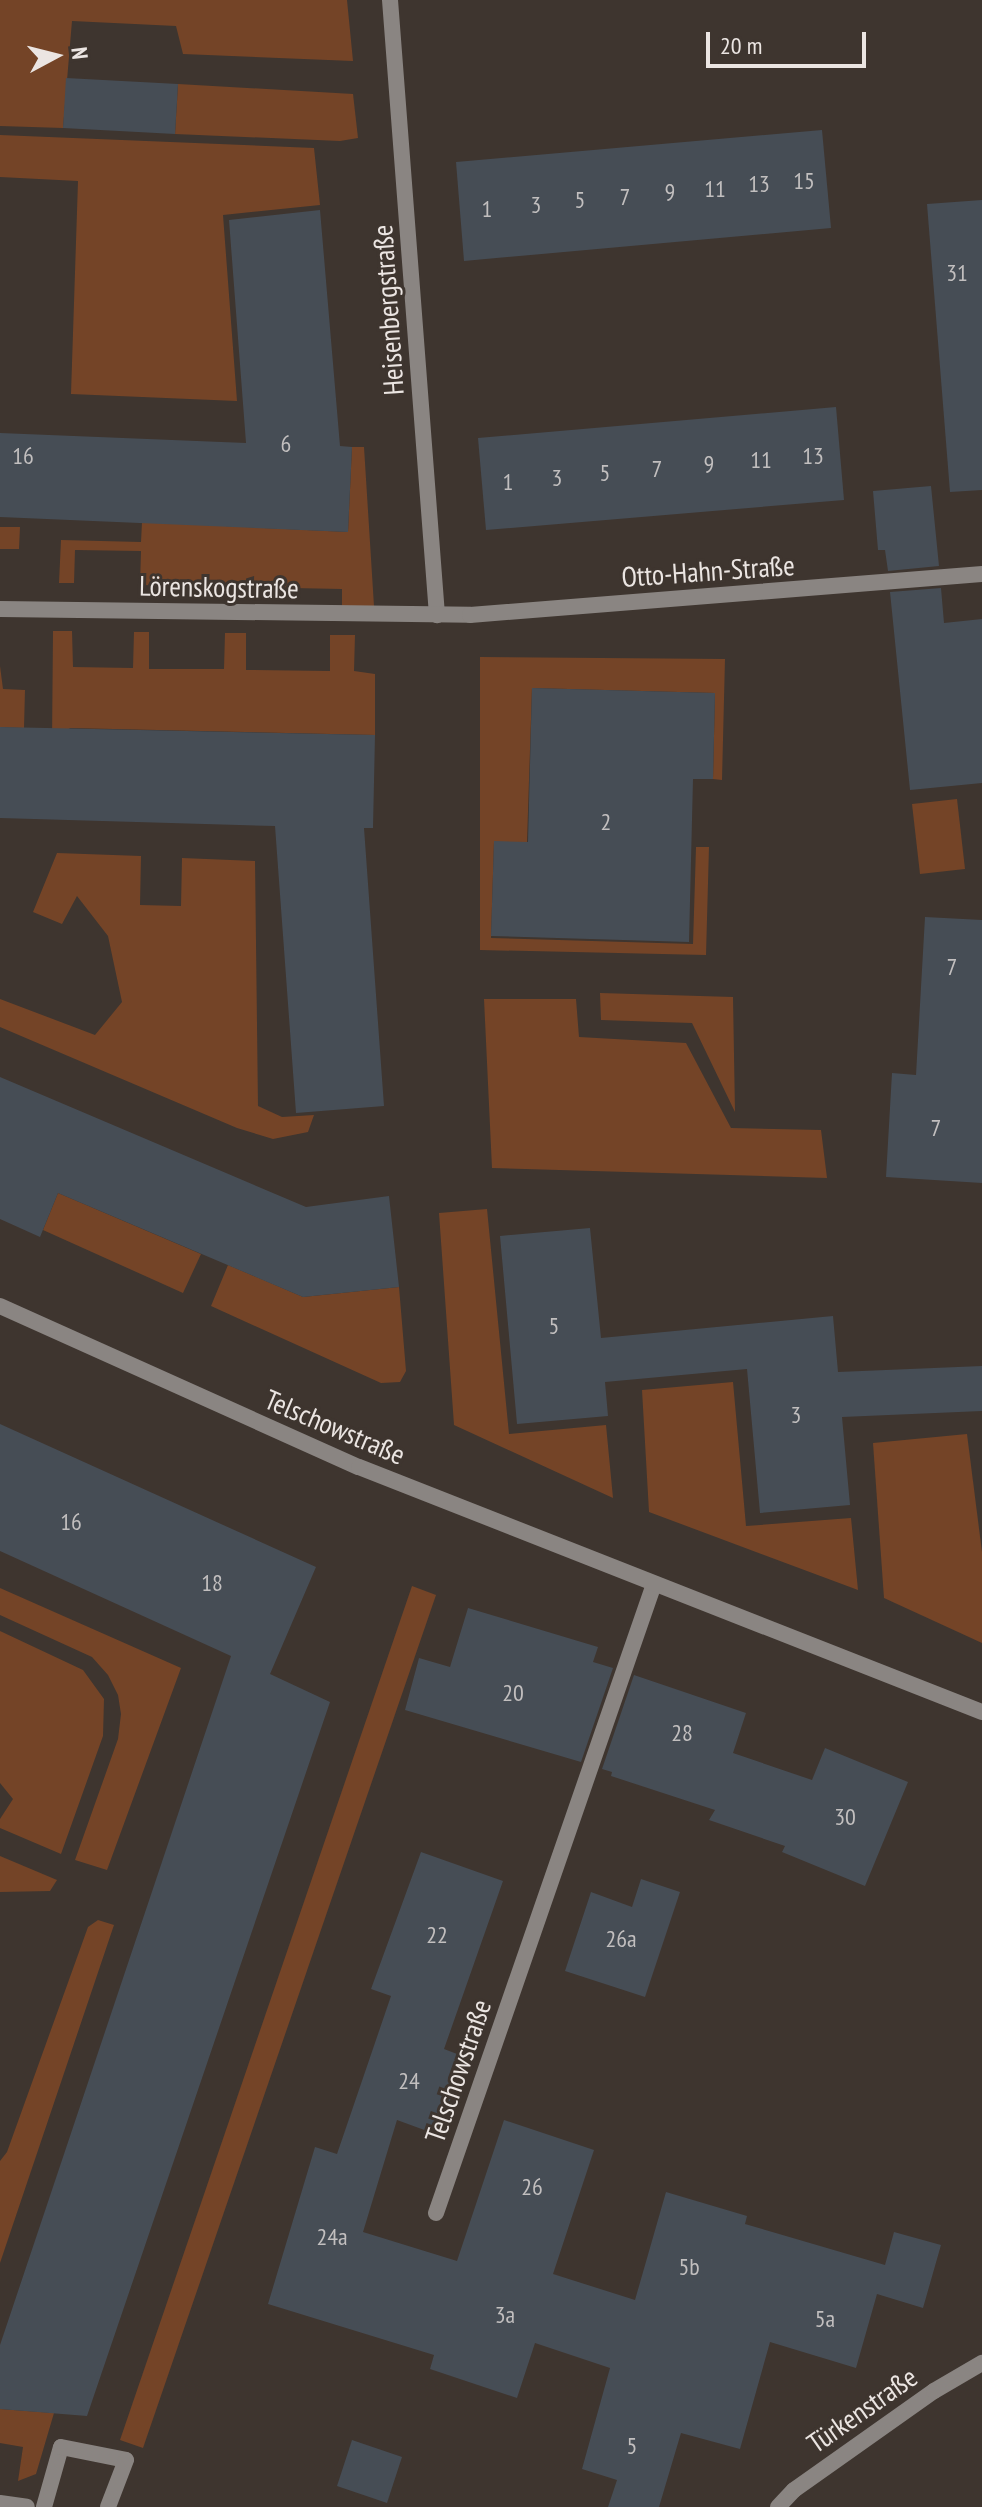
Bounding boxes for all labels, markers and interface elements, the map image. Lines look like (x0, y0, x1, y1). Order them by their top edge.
north arrow (16, 16, 96, 96)
scale bar (710, 16, 870, 66)
text: 20 m (720, 30, 762, 61)
text: N (65, 45, 94, 61)
house number: 15 (793, 167, 815, 195)
house number: 13 (748, 170, 770, 198)
house number: 11 (704, 175, 726, 203)
house number: 9 (665, 178, 675, 206)
house number: 7 (620, 183, 630, 211)
house number: 5 (575, 186, 585, 214)
house number: 3 (531, 191, 541, 219)
house number: 1 (482, 195, 492, 223)
street label: Heisenbergstraße (365, 224, 411, 396)
house number: 31 (946, 259, 968, 287)
house number: 6 (281, 430, 291, 458)
house number: 16 (12, 442, 34, 470)
house number: 13 (802, 442, 824, 470)
house number: 11 (750, 446, 772, 474)
house number: 9 (704, 450, 714, 478)
house number: 7 (652, 455, 662, 483)
house number: 5 (600, 459, 610, 487)
house number: 3 (552, 464, 562, 492)
house number: 1 (503, 468, 513, 496)
street label: Otto-Hahn-Straße (620, 548, 796, 594)
street label: Lörenskogstraße (139, 569, 299, 605)
house number: 2 (601, 808, 611, 836)
house number: 7 (947, 953, 957, 981)
house number: 7 (931, 1114, 941, 1142)
house number: 5 (549, 1312, 559, 1340)
street label: Telschowstraße (260, 1382, 410, 1472)
house number: 3 (791, 1401, 801, 1429)
house number: 16 (60, 1508, 82, 1536)
house number: 18 (201, 1569, 223, 1597)
house number: 20 (502, 1679, 524, 1707)
house number: 28 (671, 1719, 693, 1747)
house number: 30 (834, 1803, 856, 1831)
house number: 22 (426, 1921, 448, 1949)
house number: 26a (605, 1925, 637, 1953)
street label: Telschowstraße (418, 1995, 498, 2147)
house number: 24 (398, 2067, 420, 2095)
house number: 26 (521, 2173, 543, 2201)
house number: 24a (316, 2223, 348, 2251)
house number: 5b (678, 2253, 700, 2281)
house number: 3a (495, 2301, 515, 2329)
house number: 5a (815, 2305, 835, 2333)
street label: Türkenstraße (801, 2360, 923, 2460)
house number: 5 (627, 2432, 637, 2460)

